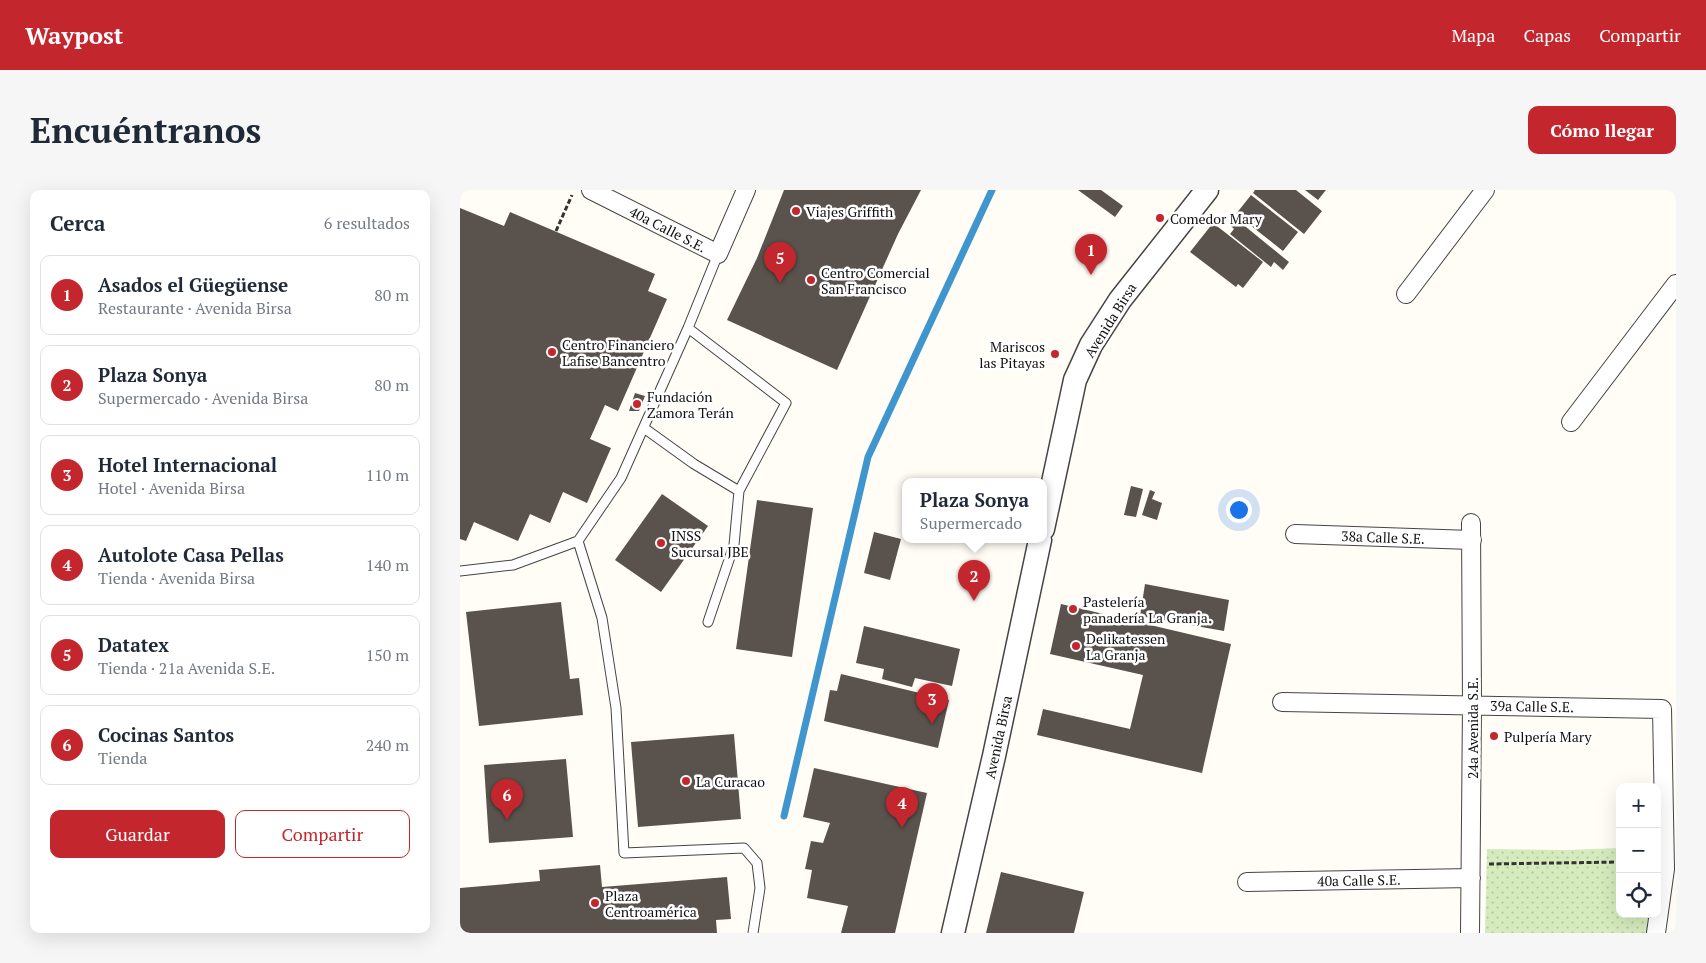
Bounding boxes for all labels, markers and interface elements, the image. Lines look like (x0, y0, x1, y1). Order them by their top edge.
text: Waypost (25, 19, 123, 51)
text: Mapa (1451, 23, 1495, 47)
text: Capas (1523, 23, 1571, 47)
text: Compartir (1599, 23, 1681, 47)
button: Cómo llegar (1528, 106, 1676, 154)
text: Encuéntranos (30, 107, 261, 153)
street label: 40a Calle S.E. (626, 202, 710, 256)
place label: Viajes Griffith (806, 202, 893, 221)
marker: Viajes Griffith (790, 205, 802, 217)
text: Cerca (50, 209, 105, 237)
place label: Comedor Mary (1170, 209, 1263, 228)
text: 6 resultados (324, 212, 410, 234)
marker: Comedor Mary (1154, 212, 1166, 224)
pin: 1 (1075, 234, 1107, 275)
pin: 5 (764, 242, 796, 283)
place label: Centro Comercial San Francisco (821, 263, 930, 298)
text: Asados el Güegüense (98, 272, 288, 297)
marker: Centro Comercial San Francisco (805, 274, 817, 286)
street label: Avenida Birsa (1080, 279, 1140, 361)
text: 1 (62, 284, 72, 306)
text: 80 m (374, 284, 409, 306)
text: Restaurante · Avenida Birsa (98, 297, 292, 319)
place label: Centro Financiero Lafise Bancentro (562, 335, 674, 370)
place label: Mariscos las Pitayas (979, 337, 1045, 372)
marker: Centro Financiero Lafise Bancentro (546, 346, 558, 358)
marker: Mariscos las Pitayas (1049, 348, 1061, 360)
text: Plaza Sonya (98, 362, 207, 387)
text: 2 (62, 374, 72, 396)
text: 80 m (374, 374, 409, 396)
text: Supermercado · Avenida Birsa (98, 387, 308, 409)
place label: Fundación Zamora Terán (647, 387, 735, 422)
marker: Fundación Zamora Terán (631, 398, 643, 410)
text: Hotel Internacional (98, 452, 277, 477)
text: 3 (62, 464, 72, 486)
text: 110 m (366, 464, 409, 486)
text: Hotel · Avenida Birsa (98, 477, 245, 499)
popup (902, 478, 1047, 543)
text: Plaza Sonya (920, 487, 1029, 512)
your location (1226, 497, 1252, 523)
text: Supermercado (920, 512, 1022, 534)
place label: INSS Sucursal JBE (671, 526, 749, 561)
street label: 38a Calle S.E. (1341, 526, 1425, 548)
marker: INSS Sucursal JBE (655, 537, 667, 549)
text: Autolote Casa Pellas (98, 542, 284, 567)
text: 4 (62, 554, 72, 576)
text: 140 m (366, 554, 409, 576)
pin: 2 (958, 560, 990, 601)
text: Tienda · Avenida Birsa (98, 567, 255, 589)
place label: Pastelería panadería La Granja. (1083, 592, 1212, 627)
marker: Pastelería panadería La Granja. (1067, 603, 1079, 615)
place label: Delikatessen La Granja (1086, 629, 1166, 664)
text: Datatex (98, 632, 169, 657)
marker: Delikatessen La Granja (1070, 640, 1082, 652)
text: 5 (62, 644, 72, 666)
text: 150 m (366, 644, 409, 666)
text: Tienda · 21a Avenida S.E. (98, 657, 275, 679)
street label: 24a Avenida S.E. (1463, 677, 1482, 779)
pin: 3 (916, 683, 948, 724)
street label: Avenida Birsa (980, 694, 1016, 780)
street label: 39a Calle S.E. (1490, 696, 1574, 716)
text: Cocinas Santos (98, 722, 234, 747)
place label: Pulpería Mary (1504, 727, 1592, 746)
marker: Pulpería Mary (1488, 730, 1500, 742)
text: 6 (62, 734, 72, 756)
text: 240 m (366, 734, 409, 756)
text: Tienda (98, 747, 147, 769)
place label: La Curacao (696, 772, 765, 791)
marker: La Curacao (680, 775, 692, 787)
pin: 6 (491, 779, 523, 820)
map controls (1616, 783, 1661, 918)
button: + (1616, 783, 1661, 828)
pin: 4 (886, 787, 918, 828)
button: Guardar (50, 810, 225, 858)
button: Compartir (235, 810, 410, 858)
button: − (1616, 828, 1661, 873)
street label: 40a Calle S.E. (1317, 870, 1401, 890)
button: locate (1616, 873, 1661, 918)
place label: Plaza Centroamérica (605, 886, 697, 921)
marker: Plaza Centroamérica (589, 897, 601, 909)

